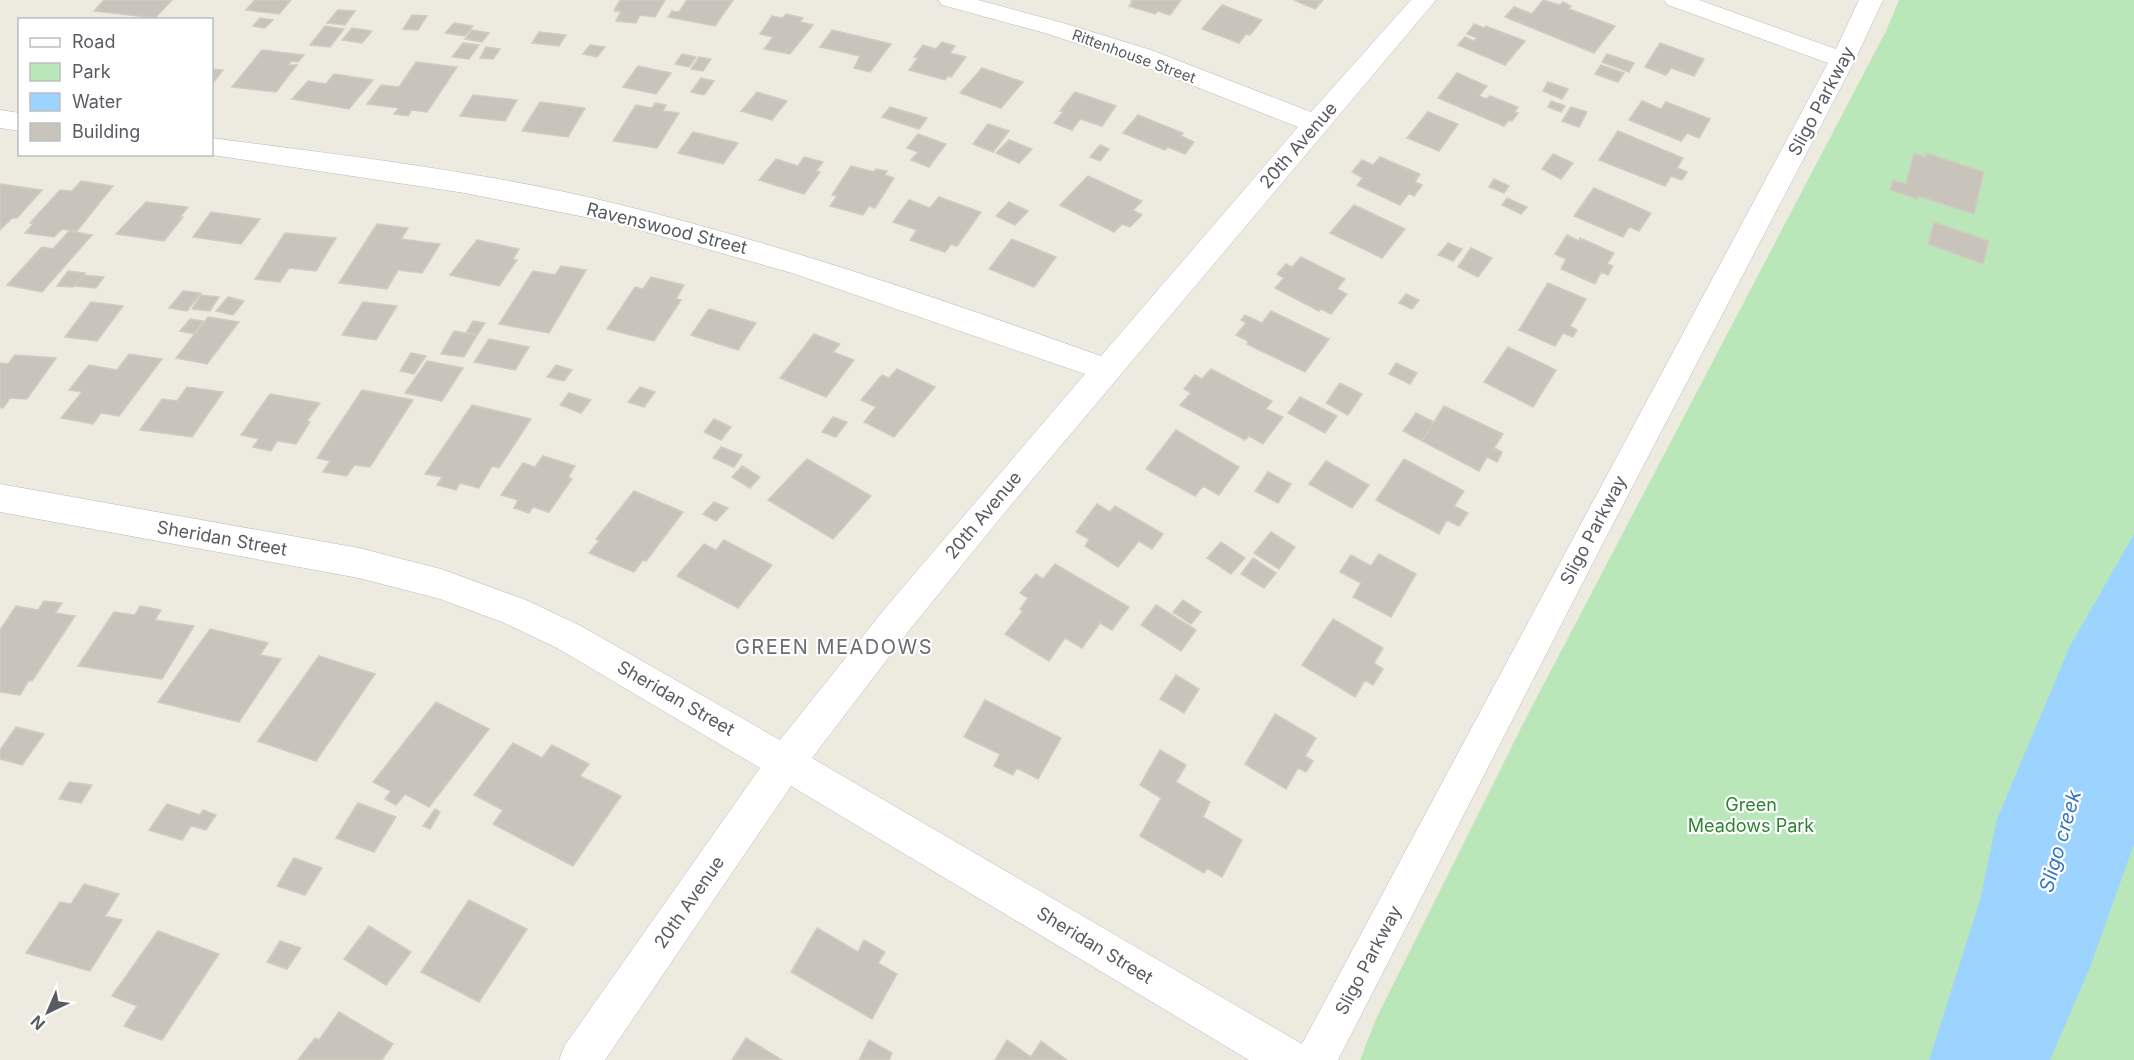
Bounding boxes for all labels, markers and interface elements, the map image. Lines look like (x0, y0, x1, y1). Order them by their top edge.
legend (18, 18, 213, 156)
street label: Rittenhouse Street (1070, 25, 1198, 87)
text: Road (72, 31, 115, 52)
street label: Sligo Parkway (1783, 43, 1859, 159)
text: Park (72, 61, 111, 82)
text: Water (72, 91, 122, 112)
street label: 20th Avenue (1255, 98, 1341, 192)
text: Building (72, 121, 140, 142)
street label: Ravenswood Street (585, 198, 750, 258)
street label: 20th Avenue (940, 467, 1026, 563)
street label: Sligo Parkway (1555, 472, 1631, 588)
street label: Sheridan Street (155, 516, 289, 560)
district label: GREEN MEADOWS (735, 635, 933, 659)
street label: Sheridan Street (614, 656, 738, 740)
water label: Sligo creek (2034, 786, 2086, 895)
park label: Green Meadows Park (1688, 794, 1814, 836)
street label: 20th Avenue (650, 852, 728, 952)
street label: Sheridan Street (1033, 902, 1157, 988)
street label: Sligo Parkway (1330, 902, 1406, 1018)
north arrow (18, 982, 78, 1042)
text: N (26, 1011, 49, 1034)

